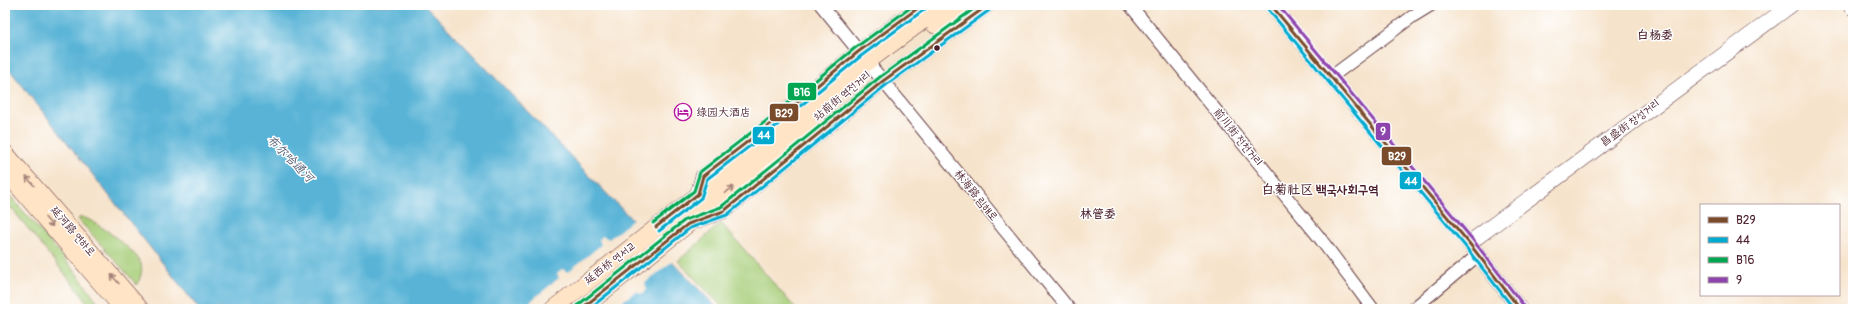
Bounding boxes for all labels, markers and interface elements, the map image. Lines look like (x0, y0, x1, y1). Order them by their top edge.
district label: 白杨委 (1637, 28, 1673, 43)
unlabelled marker (932, 43, 942, 53)
street label: 站前街 역전거리 (811, 68, 873, 124)
line badge: B16 (787, 82, 817, 101)
text: B16 (794, 86, 811, 99)
street label: 昌盛街 창성거리 (1598, 97, 1662, 149)
hotel icon: 绿园大酒店 (673, 102, 693, 122)
line badge: B29 (769, 103, 799, 122)
street label: 前川街 전천거리 (1211, 105, 1265, 169)
place label: 绿园大酒店 (696, 106, 751, 119)
text: B29 (775, 107, 793, 120)
line badge: 9 (1375, 122, 1391, 141)
text: 9 (1380, 125, 1386, 138)
line badge: 44 (752, 126, 775, 145)
text: 44 (757, 129, 771, 142)
water label: 布尔哈通河 (263, 132, 318, 187)
line badge: B29 (1381, 146, 1412, 166)
text: B29 (1388, 150, 1406, 163)
street label: 林海路 림해로 (951, 167, 1001, 223)
line badge: 44 (1399, 171, 1422, 190)
text: 44 (1404, 175, 1418, 188)
one-way arrow (25, 176, 34, 187)
district label: 白菊社区 백국사회구역 (1261, 182, 1379, 198)
one-way arrow (724, 185, 734, 194)
street label: 延河路 연하로 (48, 203, 98, 259)
legend (1700, 204, 1840, 296)
district label: 林管委 (1080, 207, 1116, 222)
text: B29 (1736, 213, 1756, 228)
one-way arrow (44, 217, 54, 227)
text: 44 (1736, 233, 1750, 248)
street label: 延西桥 연서교 (582, 239, 638, 287)
text: B16 (1736, 253, 1754, 268)
text: 9 (1736, 273, 1742, 288)
one-way arrow (111, 275, 120, 285)

